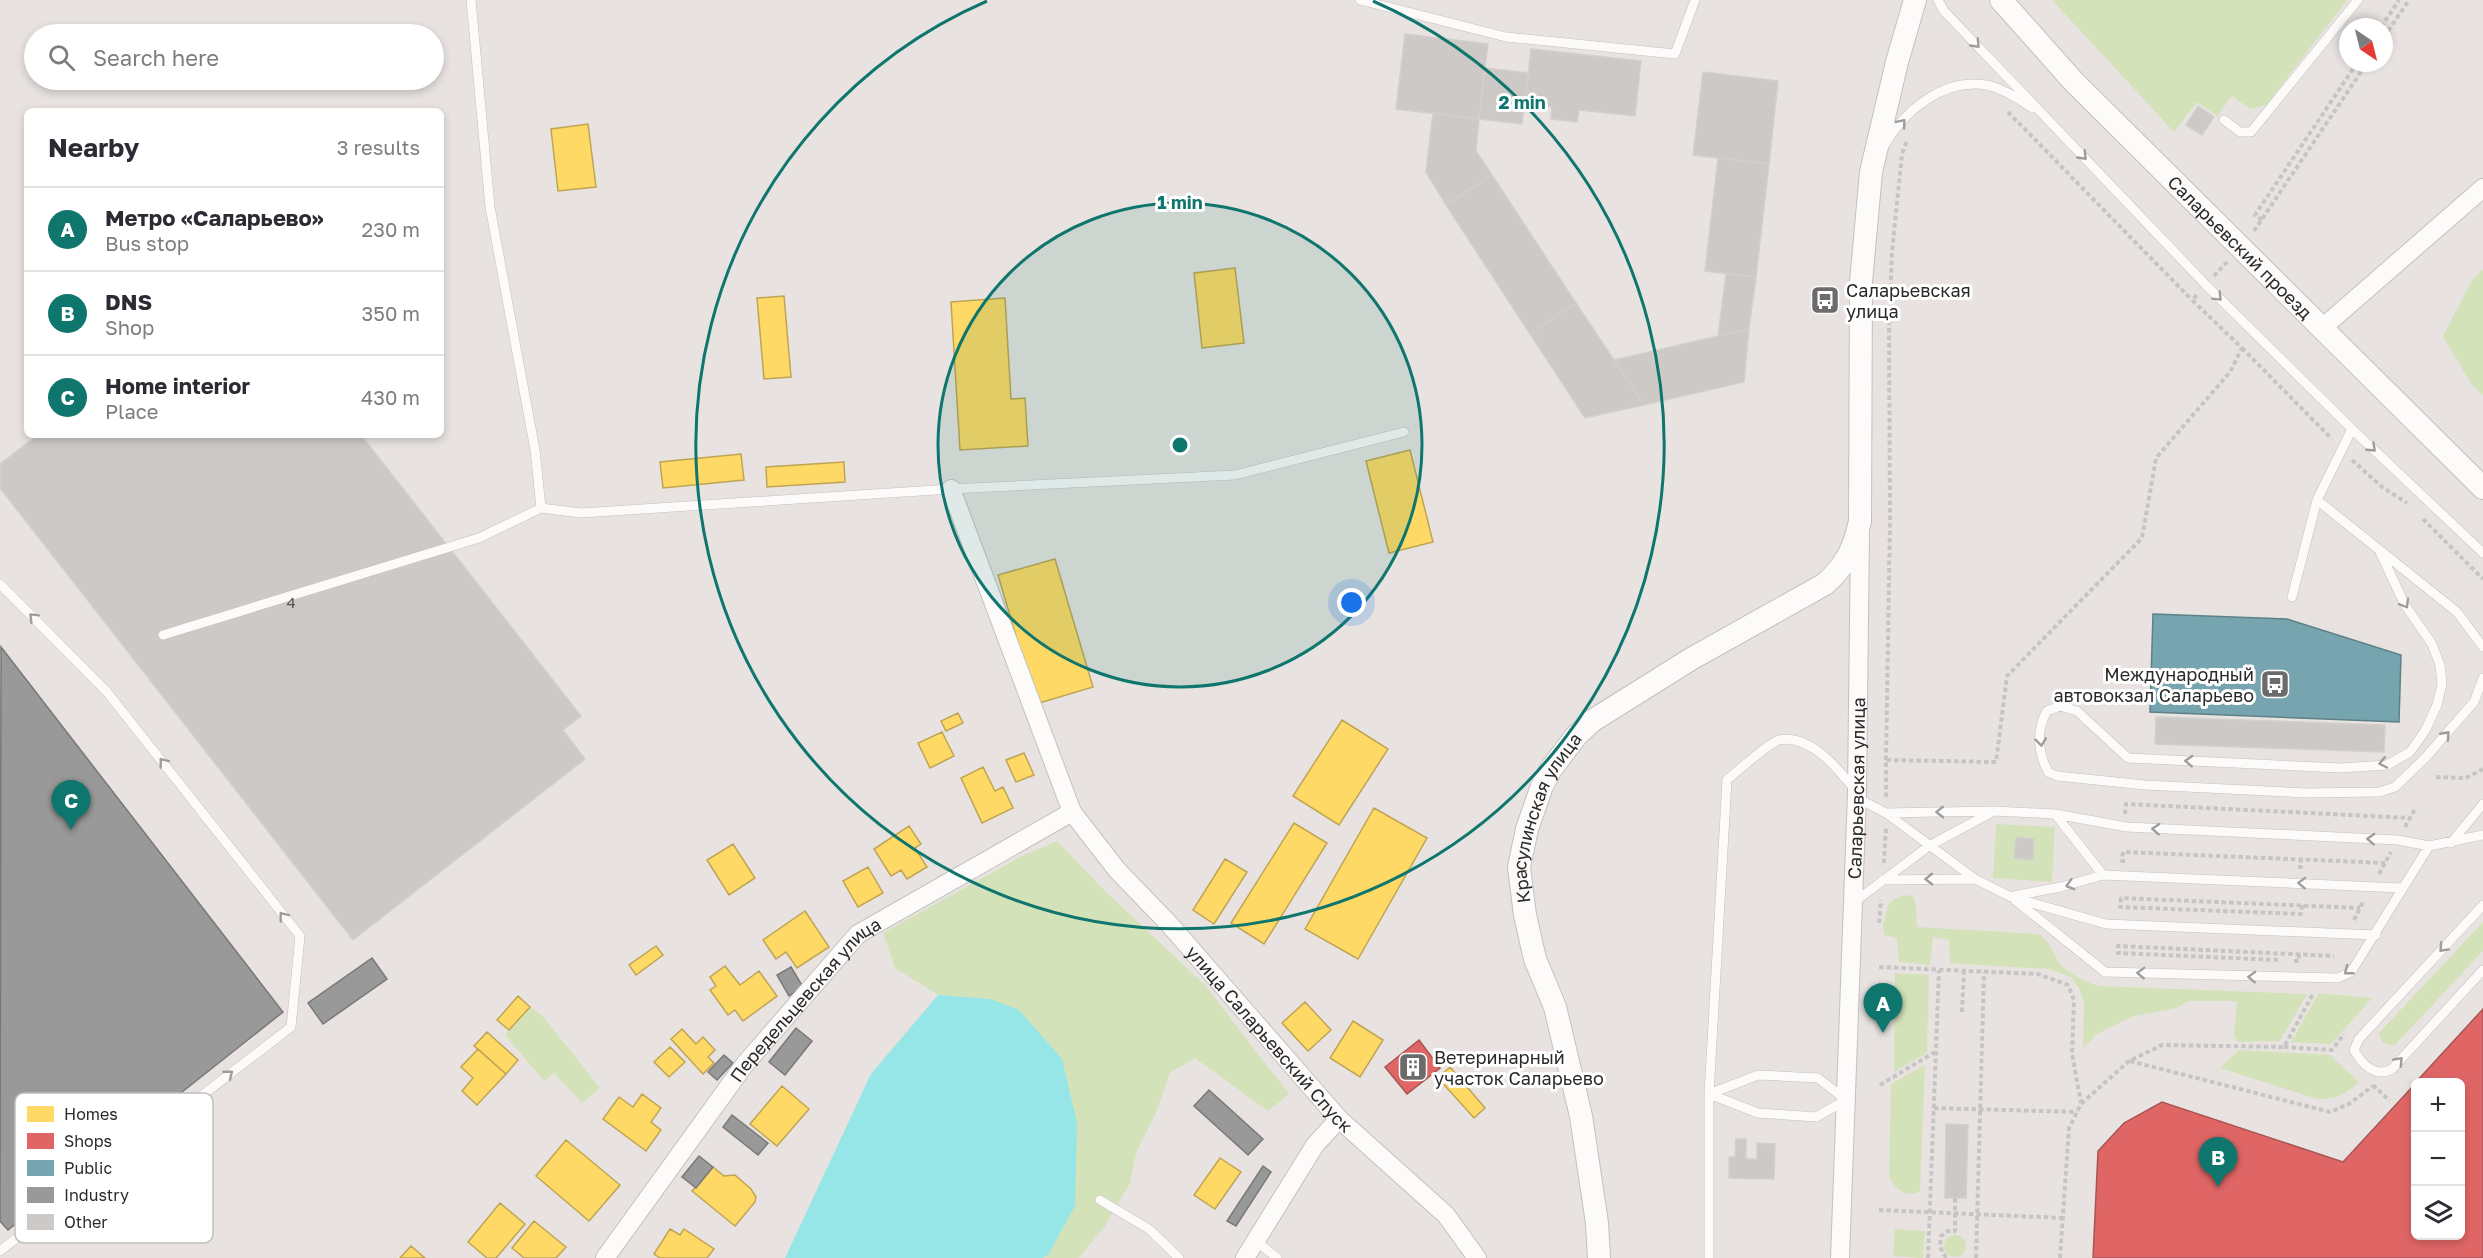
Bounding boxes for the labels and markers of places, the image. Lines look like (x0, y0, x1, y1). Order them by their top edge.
place label: Саларьевская улица (1846, 279, 1971, 322)
bus stop icon: Саларьевская улица (1809, 284, 1841, 316)
centre of rings (1170, 435, 1190, 455)
place label: Международный автовокзал Саларьево (2053, 663, 2254, 706)
bus stop icon: Международный автовокзал Саларьево (2259, 668, 2291, 700)
pin: C (52, 780, 90, 830)
pin: A (1864, 984, 1902, 1033)
place label: Ветеринарный участок Саларьево (1434, 1046, 1604, 1089)
building icon: Ветеринарный участок Саларьево (1397, 1051, 1429, 1083)
pin: B (2198, 1138, 2238, 1187)

